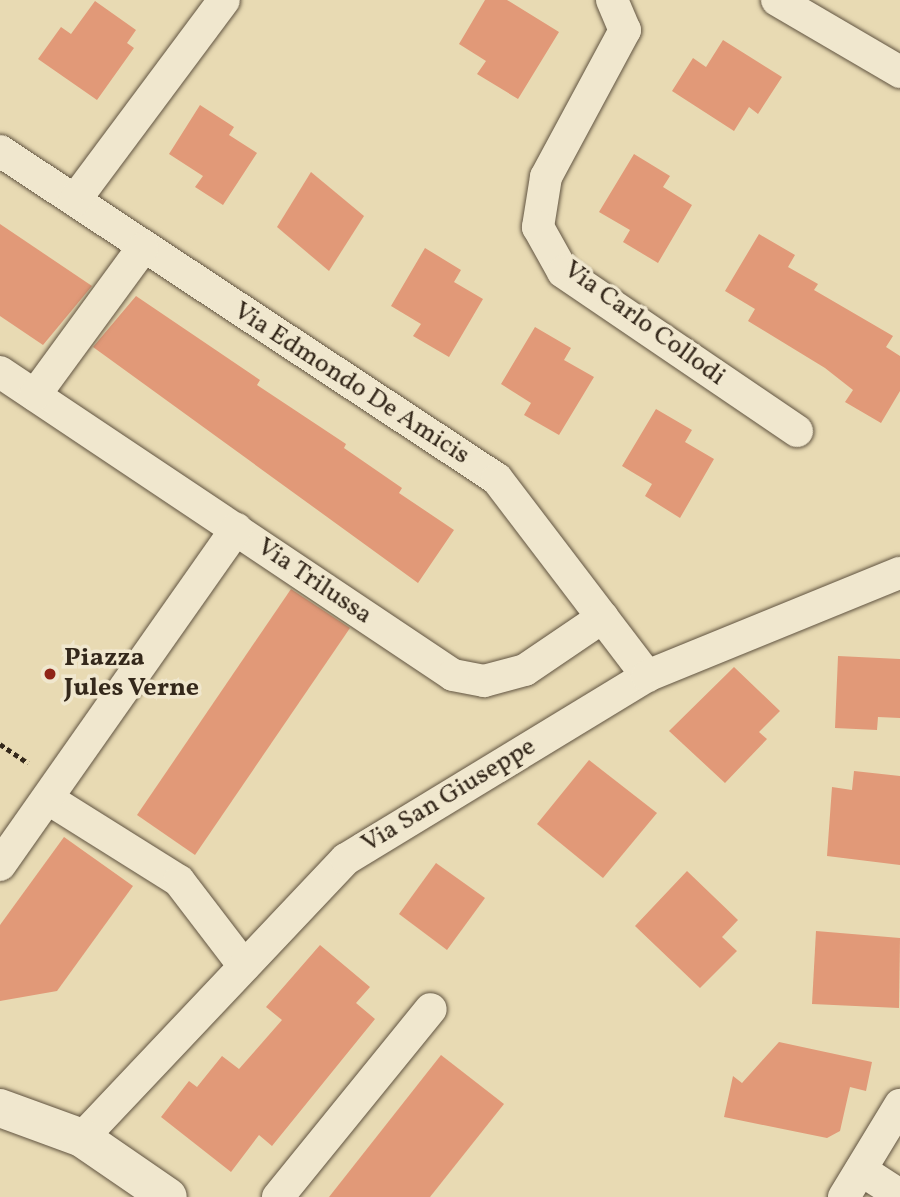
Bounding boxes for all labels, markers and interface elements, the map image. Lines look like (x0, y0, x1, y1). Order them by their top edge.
street label: Via Carlo Collodi (557, 255, 731, 393)
street label: Via Edmondo De Amicis (227, 296, 475, 472)
street label: Via Trilussa (250, 532, 378, 632)
place label: Piazza Jules Verne (64, 643, 200, 704)
marker: Piazza Jules Verne (42, 666, 58, 682)
street label: Via San Giuseppe (356, 732, 542, 860)

